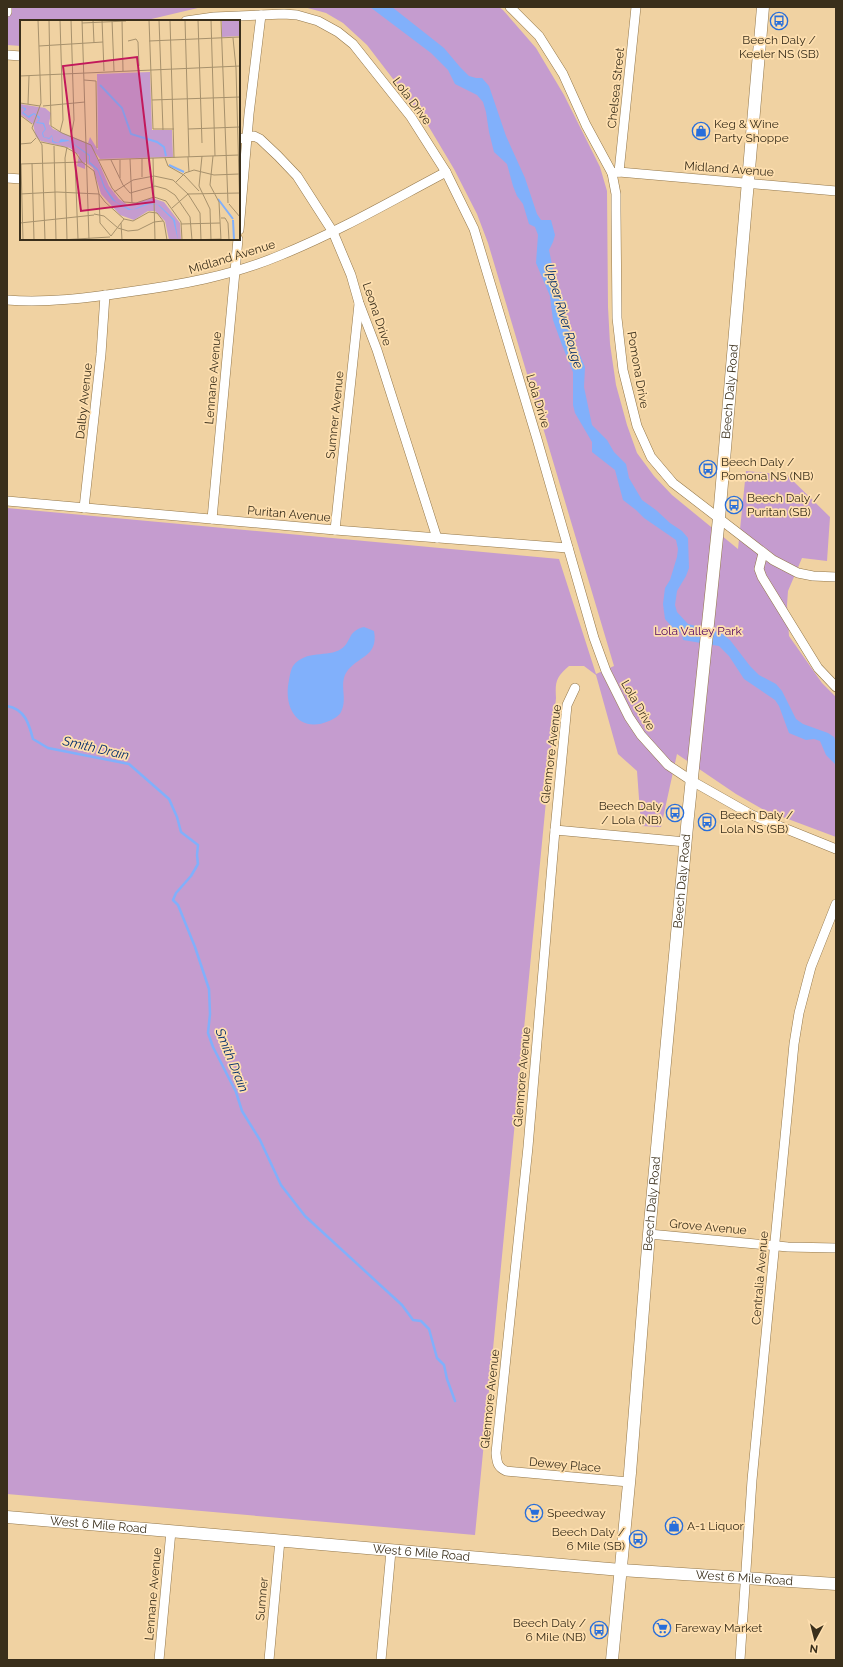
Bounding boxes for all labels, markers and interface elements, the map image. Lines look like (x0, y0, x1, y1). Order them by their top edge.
bus stop icon: Beech Daly / Keeler NS (SB) (769, 11, 789, 31)
inset map (20, 20, 240, 240)
place label: Beech Daly / Keeler NS (SB) (739, 33, 819, 61)
street label: Chelsea Street (605, 47, 627, 129)
street label: Lola Drive (390, 75, 434, 127)
place label: Keg & Wine Party Shoppe (714, 117, 789, 145)
shop icon: Keg & Wine Party Shoppe (691, 121, 711, 141)
street label: Midland Avenue (684, 159, 774, 179)
street label: Midland Avenue (187, 237, 277, 277)
water label: Upper River Rouge (542, 262, 586, 370)
street label: Leona Drive (360, 280, 394, 348)
street label: Pomona Drive (624, 330, 652, 410)
street label: Lennane Avenue (202, 331, 224, 425)
street label: Beech Daly Road (719, 344, 741, 439)
street label: Dalby Avenue (73, 362, 95, 440)
street label: Sumner Avenue (323, 370, 347, 460)
street label: Lola Drive (523, 372, 553, 430)
place label: Beech Daly / Pomona NS (NB) (721, 455, 814, 483)
bus stop icon: Beech Daly / Pomona NS (NB) (698, 459, 718, 479)
place label: Beech Daly / Puritan (SB) (747, 491, 820, 519)
bus stop icon: Beech Daly / Puritan (SB) (724, 495, 744, 515)
street label: Puritan Avenue (247, 503, 331, 525)
park label: Lola Valley Park (654, 624, 742, 638)
street label: Lola Drive (618, 677, 658, 733)
street label: Glenmore Avenue (538, 704, 564, 804)
water label: Smith Drain (60, 733, 131, 763)
place label: Beech Daly / Lola (NB) (599, 799, 662, 827)
bus stop icon: Beech Daly / Lola (NB) (665, 803, 685, 823)
place label: Beech Daly / Lola NS (SB) (720, 808, 793, 836)
bus stop icon: Beech Daly / Lola NS (SB) (697, 812, 717, 832)
street label: Beech Daly Road (671, 833, 693, 929)
water label: Smith Drain (212, 1025, 252, 1094)
street label: Glenmore Avenue (511, 1027, 533, 1127)
street label: Beech Daly Road (641, 1156, 663, 1252)
street label: Grove Avenue (669, 1217, 747, 1237)
street label: Centralia Avenue (749, 1230, 771, 1326)
street label: Glenmore Avenue (478, 1349, 502, 1449)
street label: Dewey Place (529, 1455, 601, 1475)
supermarket icon: Speedway (524, 1503, 544, 1523)
place label: Speedway (547, 1506, 606, 1520)
street label: West 6 Mile Road (50, 1514, 148, 1536)
shop icon: A-1 Liquor (664, 1516, 684, 1536)
place label: A-1 Liquor (687, 1519, 745, 1533)
place label: Beech Daly / 6 Mile (SB) (552, 1525, 625, 1553)
bus stop icon: Beech Daly / 6 Mile (SB) (628, 1529, 648, 1549)
street label: West 6 Mile Road (372, 1542, 471, 1564)
street label: Lennane Avenue (142, 1547, 164, 1641)
street label: West 6 Mile Road (695, 1568, 793, 1588)
street label: Sumner (253, 1576, 271, 1621)
place label: Beech Daly / 6 Mile (NB) (513, 1616, 586, 1644)
supermarket icon: Fareway Market (652, 1618, 672, 1638)
north arrow (795, 1619, 835, 1659)
bus stop icon: Beech Daly / 6 Mile (NB) (589, 1620, 609, 1640)
place label: Fareway Market (675, 1621, 762, 1635)
text: N (809, 1641, 819, 1655)

